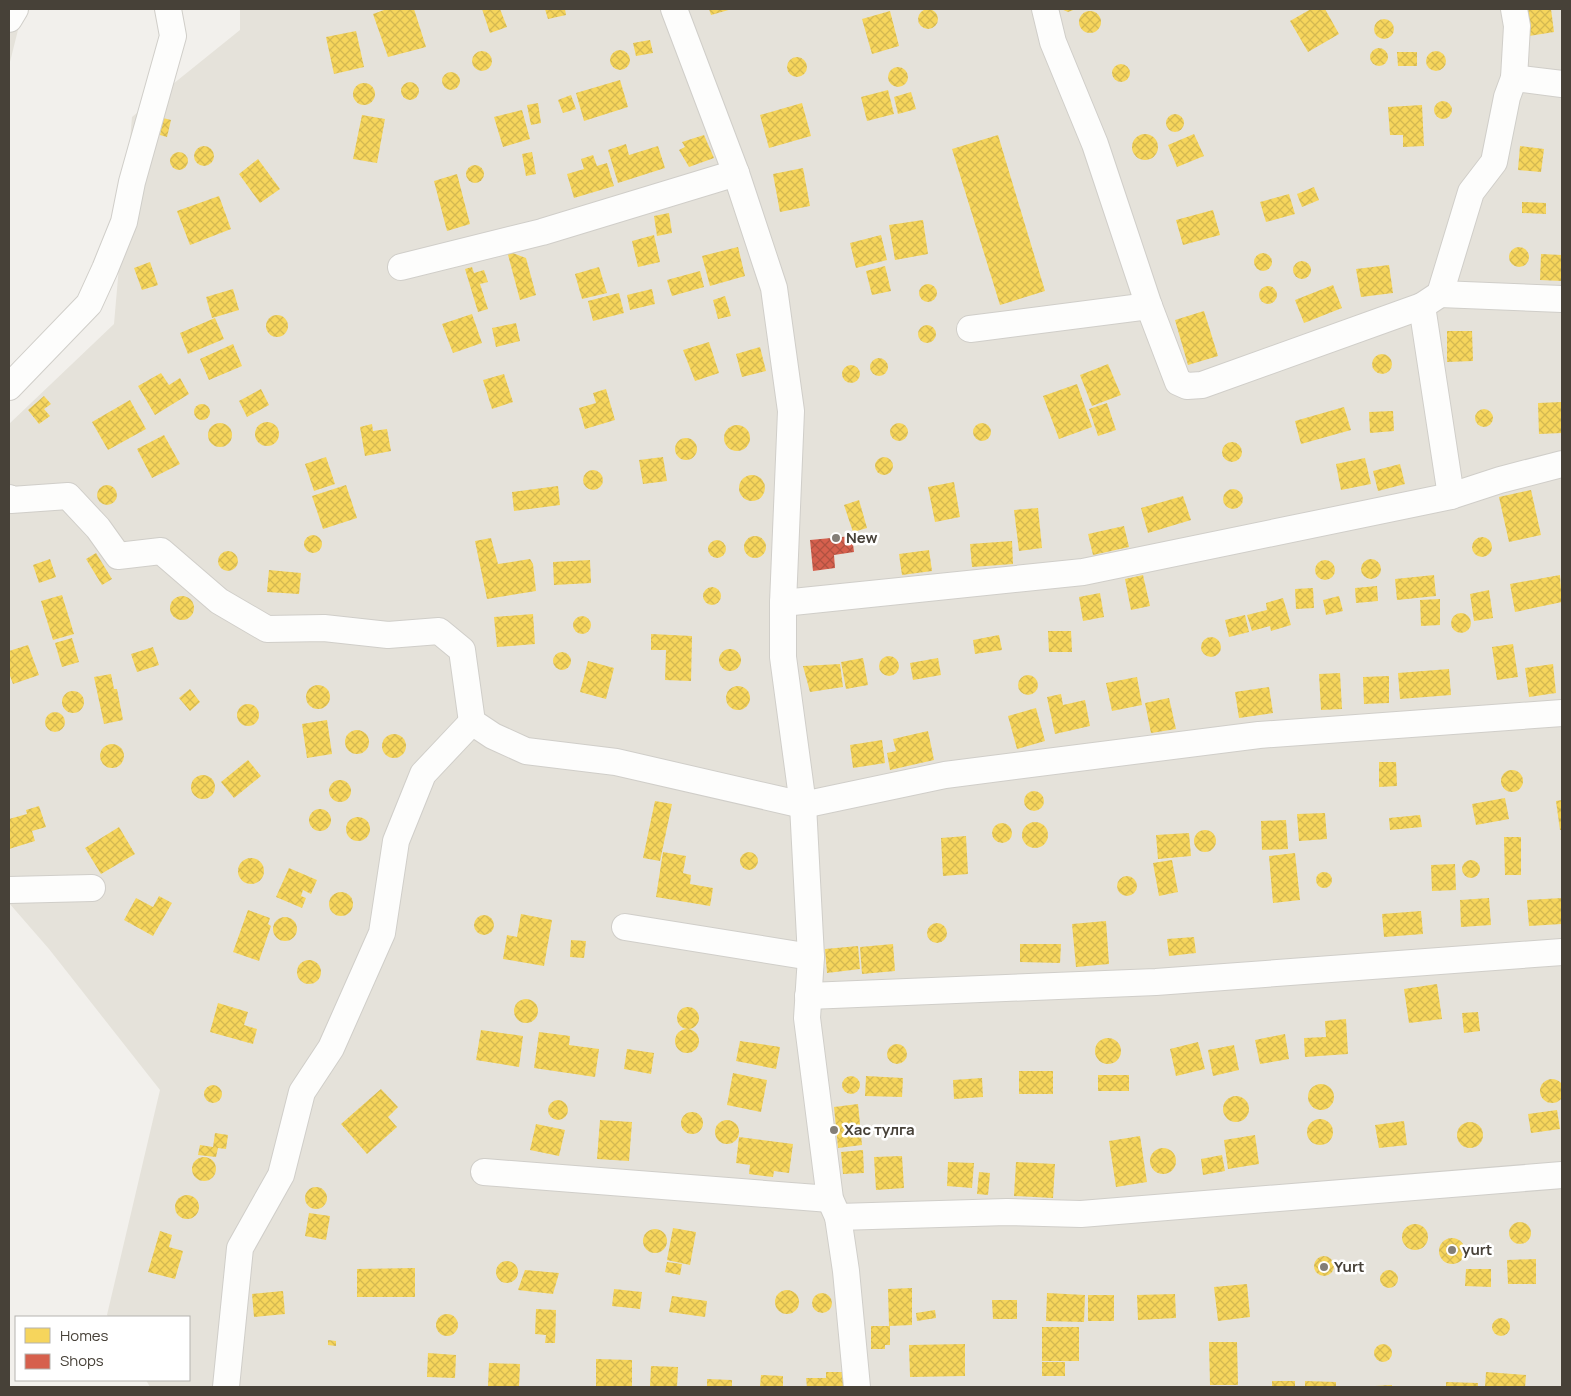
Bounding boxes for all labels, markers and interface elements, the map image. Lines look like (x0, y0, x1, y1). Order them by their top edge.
place label: New (846, 527, 878, 548)
marker: New (830, 532, 842, 544)
place label: Хас тулга (844, 1119, 915, 1140)
marker: Хас тулга (828, 1124, 840, 1136)
place label: yurt (1462, 1239, 1492, 1260)
marker: yurt (1446, 1244, 1458, 1256)
place label: Yurt (1334, 1256, 1364, 1277)
marker: Yurt (1318, 1261, 1330, 1273)
legend (15, 1316, 190, 1381)
text: Homes (60, 1325, 109, 1346)
text: Shops (60, 1350, 104, 1371)

